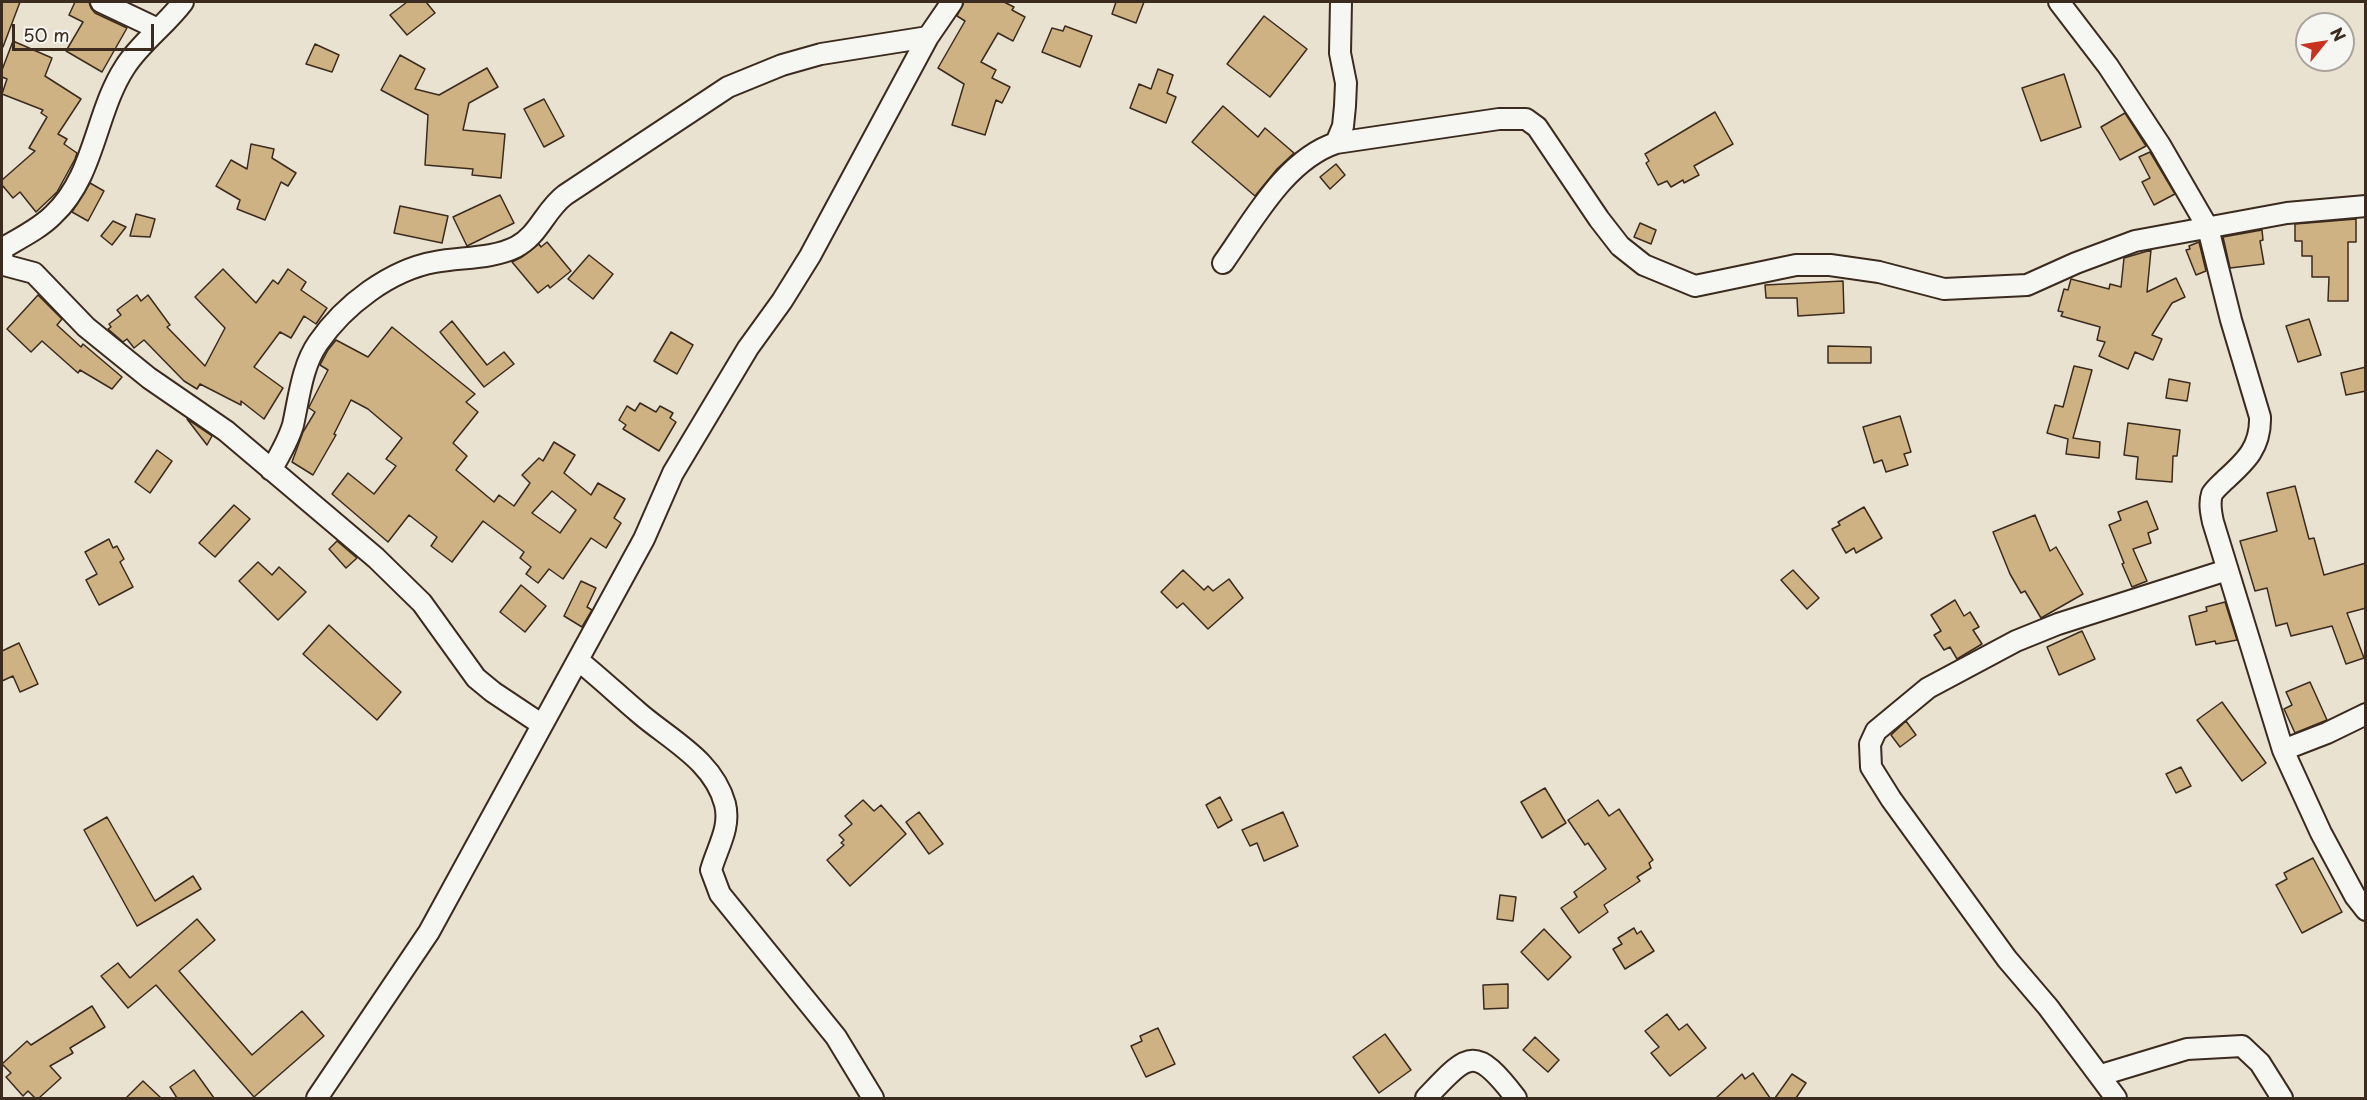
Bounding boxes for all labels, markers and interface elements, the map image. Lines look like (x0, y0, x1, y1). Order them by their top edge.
scale bar (15, 12, 158, 50)
north arrow (2295, 12, 2355, 72)
text: 50 m (23, 21, 70, 48)
text: N (2325, 23, 2352, 45)

